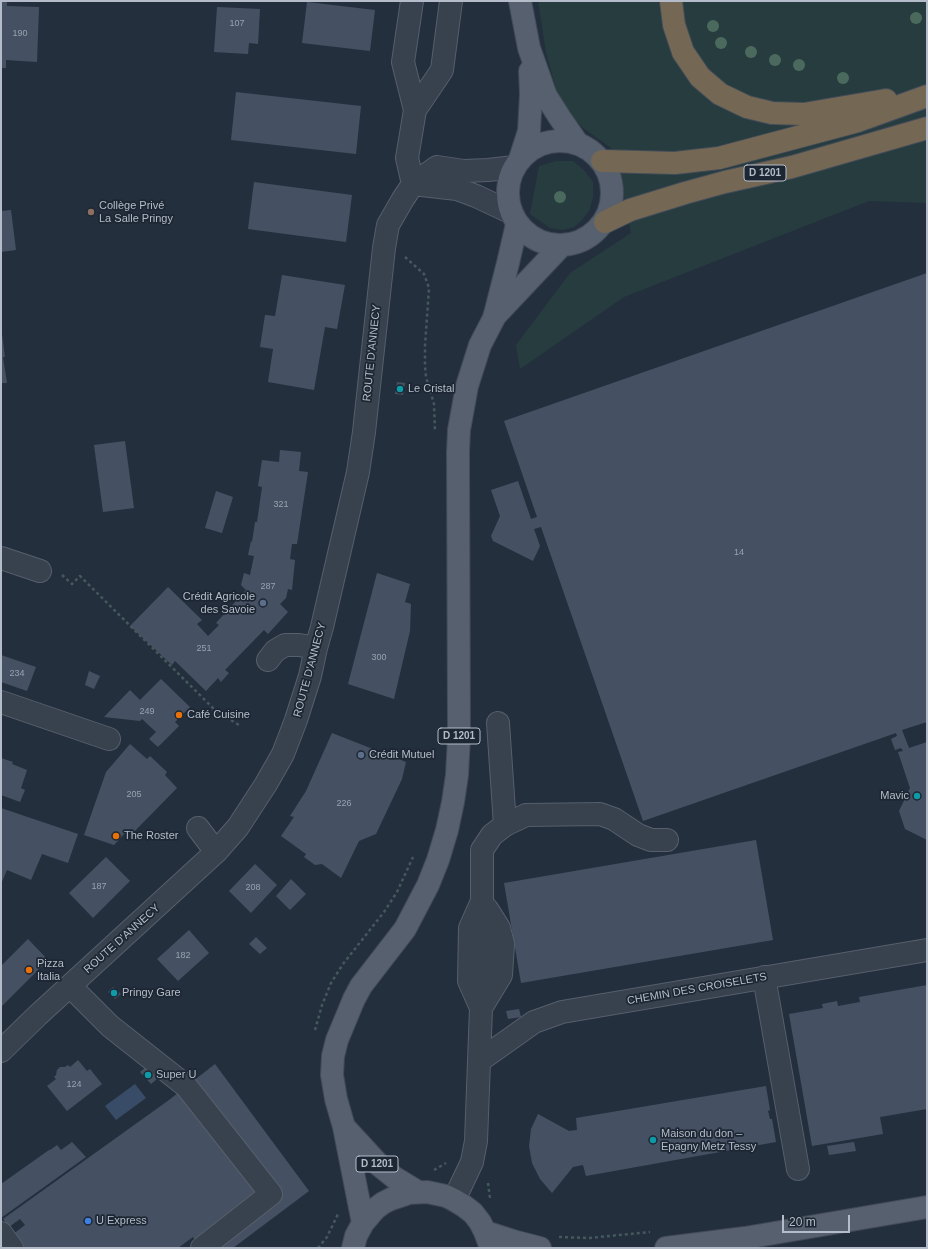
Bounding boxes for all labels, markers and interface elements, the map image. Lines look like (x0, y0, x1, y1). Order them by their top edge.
house number: 107 (229, 19, 245, 29)
house number: 190 (12, 29, 28, 39)
road number: D 1201 (744, 165, 786, 181)
place label: Collège Privé La Salle Pringy (99, 199, 173, 225)
marker: Collège Privé La Salle Pringy (86, 207, 96, 217)
street label: ROUTE D'ANNECY (360, 304, 384, 402)
place label: Le Cristal (408, 382, 454, 396)
marker: Le Cristal (395, 384, 405, 394)
house number: 321 (273, 500, 289, 510)
house number: 14 (734, 548, 744, 558)
house number: 287 (260, 582, 276, 592)
place label: Crédit Agricole des Savoie (183, 590, 255, 616)
marker: Crédit Agricole des Savoie (258, 598, 268, 608)
street label: ROUTE D'ANNECY (291, 621, 329, 719)
house number: 251 (196, 644, 212, 654)
house number: 300 (371, 653, 387, 663)
house number: 234 (9, 669, 25, 679)
house number: 249 (139, 707, 155, 717)
place label: Café Cuisine (187, 708, 250, 722)
marker: Café Cuisine (174, 710, 184, 720)
road number: D 1201 (438, 728, 480, 744)
place label: Crédit Mutuel (369, 748, 434, 762)
marker: Crédit Mutuel (356, 750, 366, 760)
place label: Mavic (880, 789, 909, 803)
house number: 205 (126, 790, 142, 800)
marker: Mavic (912, 791, 922, 801)
house number: 226 (336, 799, 352, 809)
place label: The Roster (124, 829, 178, 843)
marker: The Roster (111, 831, 121, 841)
house number: 187 (91, 882, 107, 892)
house number: 208 (245, 883, 261, 893)
street label: ROUTE D'ANNECY (81, 901, 163, 977)
house number: 182 (175, 951, 191, 961)
place label: Pizza Italia (37, 957, 64, 983)
marker: Pizza Italia (24, 965, 34, 975)
street label: CHEMIN DES CROISELETS (626, 970, 768, 1008)
place label: Pringy Gare (122, 986, 181, 1000)
marker: Pringy Gare (109, 988, 119, 998)
place label: Super U (156, 1068, 196, 1082)
marker: Super U (143, 1070, 153, 1080)
house number: 124 (66, 1080, 82, 1090)
place label: Maison du don – Epagny Metz Tessy (661, 1127, 756, 1153)
marker: Maison du don – Epagny Metz Tessy (648, 1135, 658, 1145)
road number: D 1201 (356, 1156, 398, 1172)
scale bar (784, 1207, 852, 1233)
place label: U Express (96, 1214, 147, 1228)
text: 20 m (789, 1215, 816, 1229)
marker: U Express (83, 1216, 93, 1226)

